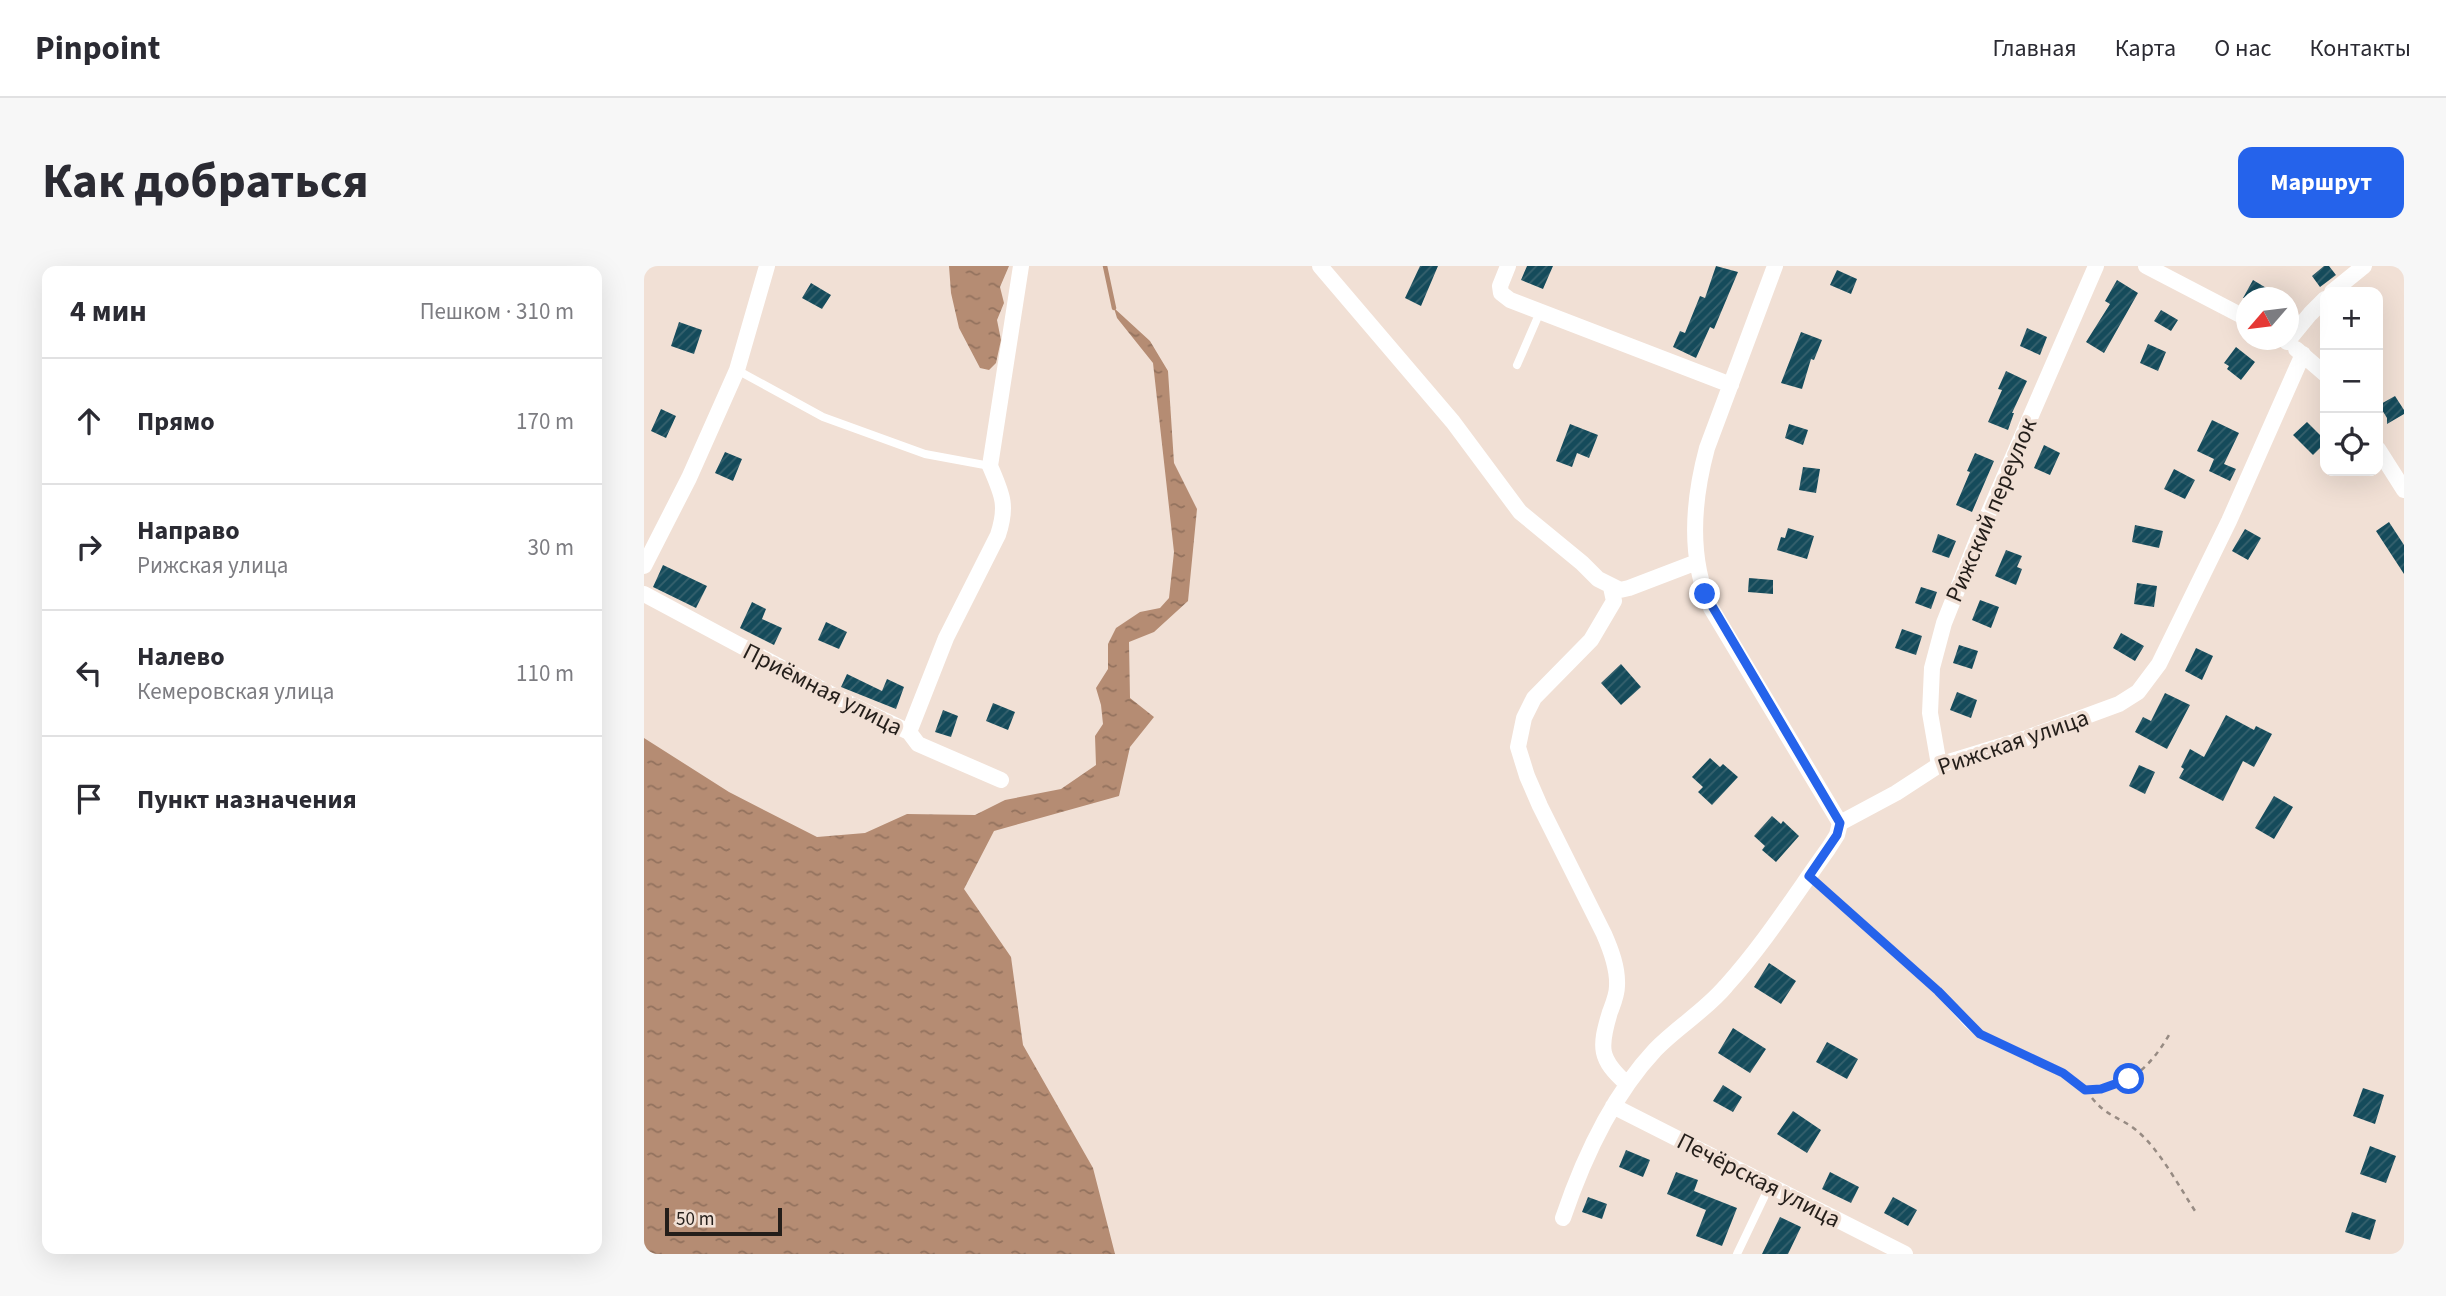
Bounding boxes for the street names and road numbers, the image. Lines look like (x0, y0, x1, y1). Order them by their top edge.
street label: Рижский переулок (1937, 412, 2046, 608)
street label: Приёмная улица (737, 634, 909, 745)
street label: Рижская улица (1933, 700, 2094, 785)
street label: Печёрская улица (1671, 1124, 1847, 1237)

